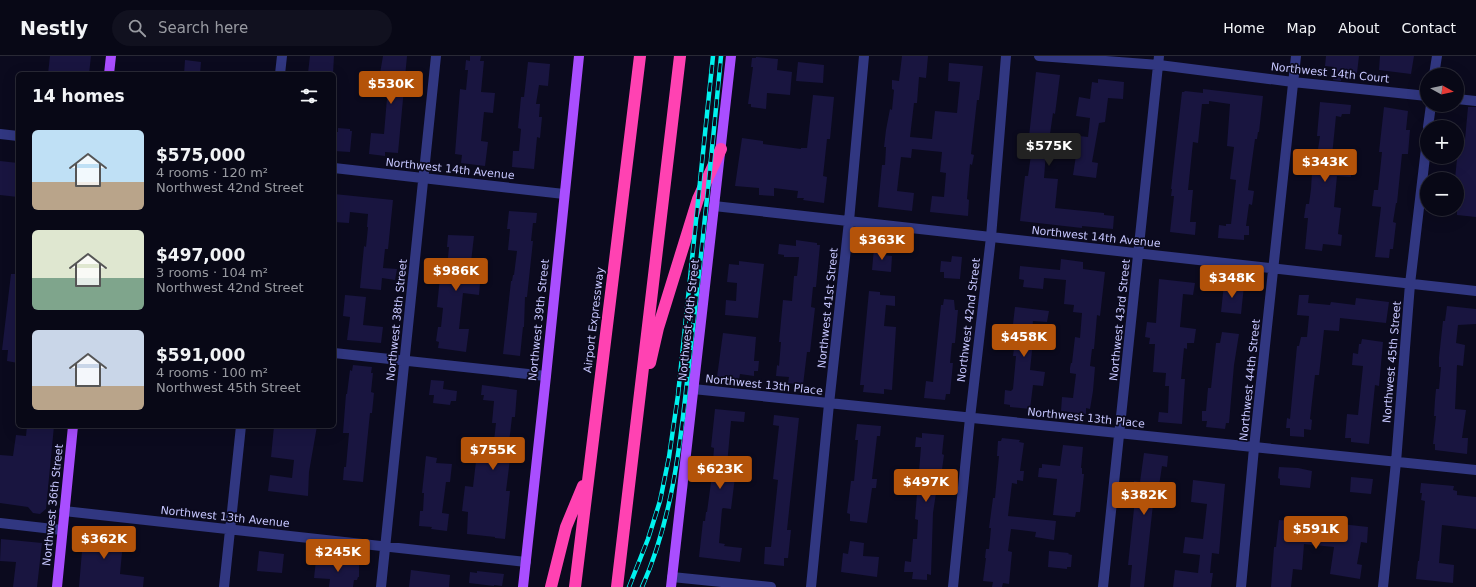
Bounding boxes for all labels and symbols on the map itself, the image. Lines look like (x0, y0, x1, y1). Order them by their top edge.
street label: Northwest 14th Court (1270, 60, 1391, 86)
north arrow (1420, 68, 1464, 112)
pin: $530K (363, 71, 419, 105)
pin: $575K (1021, 133, 1077, 167)
pin: $343K (1297, 149, 1353, 183)
street label: Northwest 14th Avenue (385, 156, 515, 182)
street label: Northwest 14th Avenue (1031, 224, 1161, 250)
pin: $363K (854, 227, 910, 261)
street label: Northwest 41st Street (815, 246, 841, 369)
street label: Northwest 42nd Street (955, 257, 983, 383)
street label: Northwest 38th Street (384, 258, 410, 381)
pin: $986K (428, 258, 484, 292)
street label: Northwest 39th Street (526, 258, 552, 381)
street label: Northwest 40th Street (676, 258, 702, 381)
street label: Northwest 43rd Street (1107, 258, 1133, 382)
pin: $348K (1204, 265, 1260, 299)
street label: Airport Expressway (581, 266, 607, 374)
street label: Northwest 45th Street (1380, 300, 1404, 423)
street label: Northwest 44th Street (1237, 318, 1263, 441)
pin: $458K (996, 324, 1052, 358)
street label: Northwest 13th Place (705, 372, 824, 398)
street label: Northwest 13th Place (1027, 405, 1146, 431)
pin: $755K (465, 437, 521, 471)
street label: Northwest 36th Street (40, 443, 66, 566)
pin: $623K (692, 456, 748, 490)
pin: $497K (898, 469, 954, 503)
pin: $382K (1116, 482, 1172, 516)
street label: Northwest 13th Avenue (160, 504, 290, 530)
pin: $591K (1288, 516, 1344, 550)
pin: $362K (76, 526, 132, 560)
pin: $245K (310, 539, 366, 573)

